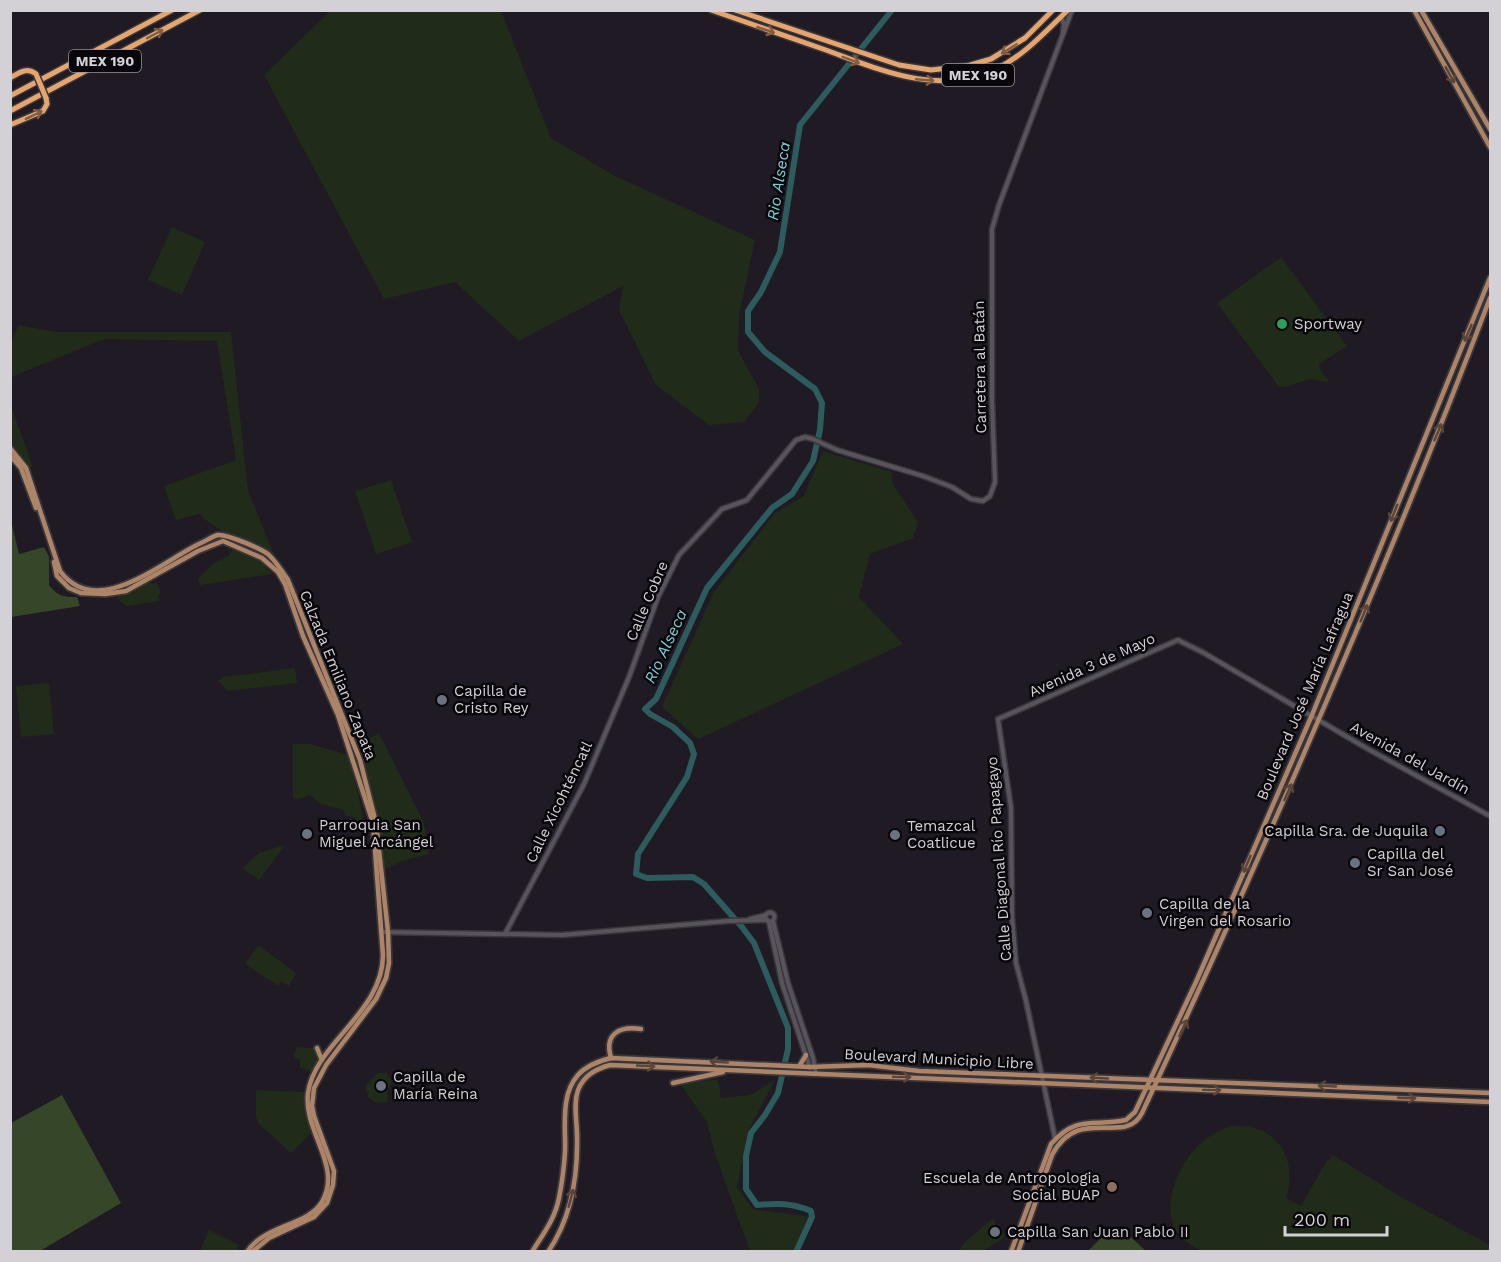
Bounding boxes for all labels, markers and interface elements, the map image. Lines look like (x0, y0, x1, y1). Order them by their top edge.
one-way arrow (756, 25, 775, 36)
one-way arrow (146, 28, 163, 40)
one-way arrow (1002, 43, 1018, 55)
road number: MEX 190 (69, 50, 141, 72)
one-way arrow (842, 55, 860, 66)
road number: MEX 190 (942, 64, 1014, 86)
one-way arrow (1444, 66, 1456, 83)
one-way arrow (915, 75, 935, 86)
one-way arrow (24, 109, 42, 121)
water label: Rio Alseca (763, 140, 794, 222)
street label: Carretera al Batán (970, 300, 990, 434)
place label: Sportway (1294, 315, 1362, 333)
marker: Sportway (1275, 317, 1289, 331)
one-way arrow (1462, 323, 1473, 341)
one-way arrow (1433, 423, 1444, 442)
one-way arrow (1388, 503, 1399, 522)
street label: Calle Cobre (622, 558, 672, 644)
street label: Calzada Emiliano Zapata (296, 588, 380, 763)
street label: Boulevard José María Lafragua (1253, 589, 1357, 803)
one-way arrow (1359, 604, 1370, 622)
water label: Rio Alseca (640, 606, 691, 686)
street label: Avenida 3 de Mayo (1026, 629, 1158, 701)
place label: Capilla de Cristo Rey (454, 682, 529, 717)
marker: Capilla de Cristo Rey (435, 693, 449, 707)
street label: Avenida del Jardín (1347, 718, 1473, 798)
street label: Calle Xicohténcatl (522, 738, 596, 866)
street label: Calle Diagonal Río Papagayo (983, 756, 1015, 962)
one-way arrow (1283, 783, 1294, 802)
place label: Parroquia San Miguel Arcángel (319, 816, 434, 851)
place label: Temazcal Coatlicue (907, 817, 976, 852)
place label: Capilla Sra. de Juquila (1264, 822, 1428, 840)
marker: Capilla Sra. de Juquila (1433, 824, 1447, 838)
marker: Parroquia San Miguel Arcángel (300, 827, 314, 841)
marker: Temazcal Coatlicue (888, 828, 902, 842)
place label: Capilla del Sr San José (1367, 845, 1453, 880)
one-way arrow (1240, 855, 1252, 873)
marker: Capilla del Sr San José (1348, 856, 1362, 870)
place label: Capilla de la Virgen del Rosario (1159, 895, 1291, 930)
marker: Capilla de la Virgen del Rosario (1140, 906, 1154, 920)
one-way arrow (1177, 1019, 1189, 1037)
street label: Boulevard Municipio Libre (844, 1045, 1034, 1073)
one-way arrow (709, 1057, 729, 1068)
one-way arrow (636, 1061, 656, 1072)
place label: Capilla de María Reina (393, 1068, 478, 1103)
one-way arrow (892, 1072, 912, 1083)
one-way arrow (1090, 1073, 1110, 1084)
marker: Capilla de María Reina (374, 1079, 388, 1093)
one-way arrow (1318, 1081, 1338, 1092)
one-way arrow (1202, 1084, 1222, 1096)
one-way arrow (1396, 1093, 1416, 1104)
place label: Escuela de Antropologia Social BUAP (923, 1169, 1100, 1204)
marker: Escuela de Antropologia Social BUAP (1105, 1180, 1119, 1194)
one-way arrow (566, 1189, 578, 1208)
scale bar (1285, 1199, 1387, 1237)
text: 200 m (1294, 1209, 1350, 1230)
place label: Capilla San Juan Pablo II (1007, 1223, 1189, 1241)
marker: Capilla San Juan Pablo II (988, 1225, 1002, 1239)

